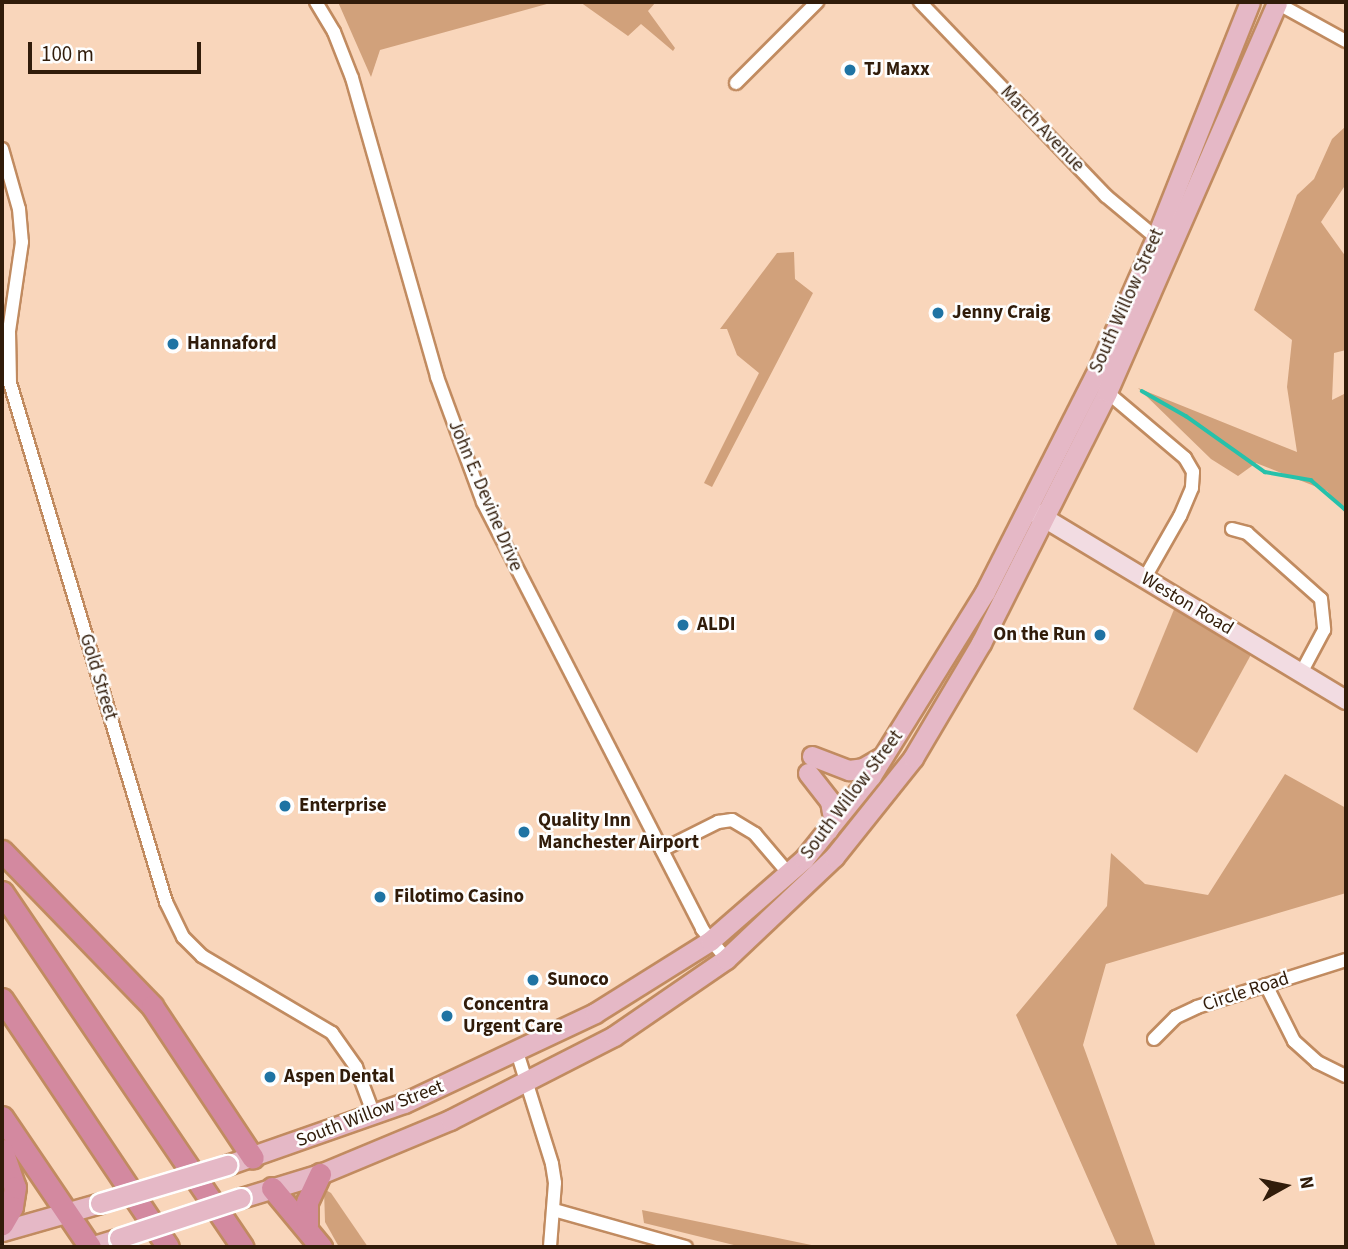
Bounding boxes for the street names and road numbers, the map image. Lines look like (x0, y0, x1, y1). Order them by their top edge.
street label: March Avenue (995, 81, 1089, 177)
street label: South Willow Street (1085, 225, 1169, 377)
street label: John E. Devine Drive (443, 417, 527, 575)
street label: Weston Road (1137, 568, 1237, 640)
street label: Gold Street (74, 631, 122, 723)
street label: South Willow Street (796, 726, 908, 864)
street label: Circle Road (1200, 967, 1292, 1017)
street label: South Willow Street (293, 1075, 447, 1153)

